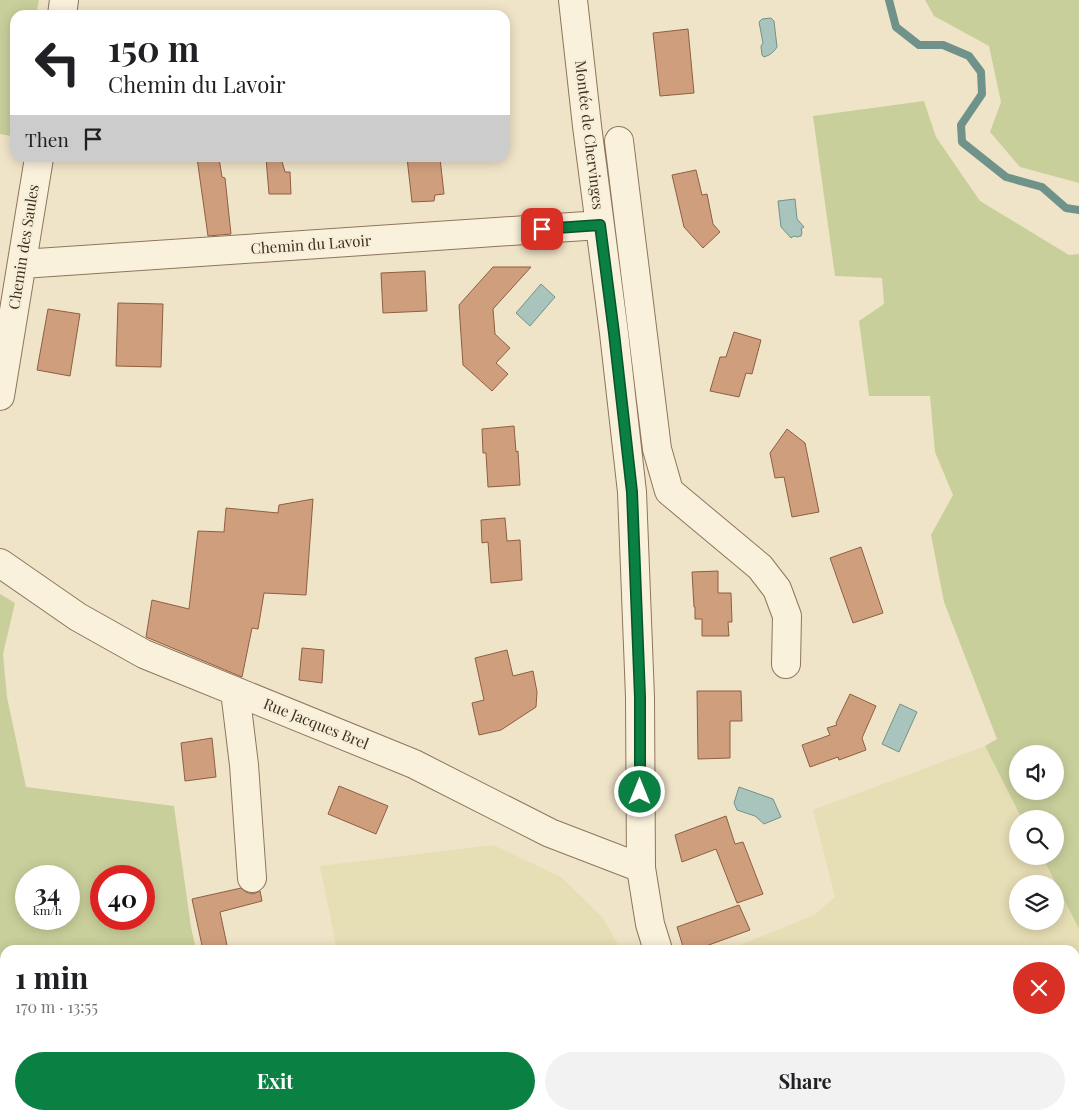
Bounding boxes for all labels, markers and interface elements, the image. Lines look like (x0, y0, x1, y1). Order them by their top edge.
text: 150 m (108, 24, 199, 71)
icon: left (25, 30, 90, 95)
street label: Montée de Chervinges (571, 59, 609, 211)
text: Chemin du Lavoir (108, 69, 285, 99)
icon: arrive (79, 125, 107, 153)
text: Then (25, 126, 69, 152)
street label: Chemin des Saules (3, 183, 43, 311)
pin (521, 208, 563, 250)
icon: arrive (528, 215, 556, 243)
street label: Chemin du Lavoir (250, 230, 372, 258)
street label: Rue Jacques Brel (261, 693, 372, 753)
map controls (1009, 745, 1064, 930)
button: sound (1009, 745, 1064, 800)
position arrow (613, 765, 665, 817)
button: search (1009, 810, 1064, 865)
speed limit sign: 40 (90, 865, 155, 930)
text: 34 (35, 875, 60, 908)
button: layers (1009, 875, 1064, 930)
text: km/h (33, 902, 62, 918)
text: 1 min (15, 957, 89, 997)
button: close (1013, 962, 1065, 1014)
text: 170 m · 13:55 (15, 996, 98, 1017)
button: Exit (15, 1052, 535, 1110)
button: Share (545, 1052, 1065, 1110)

